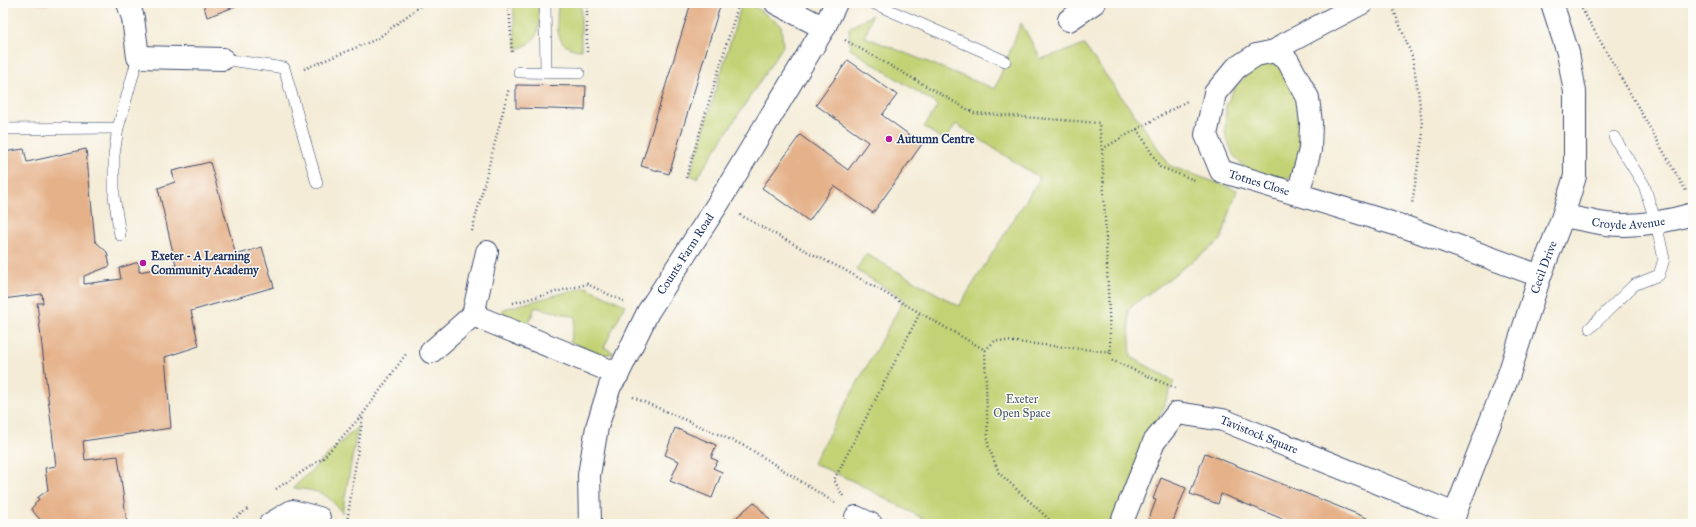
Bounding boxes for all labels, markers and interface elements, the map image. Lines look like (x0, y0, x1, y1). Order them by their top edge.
place label: Autumn Centre (896, 132, 974, 146)
marker: Autumn Centre (884, 134, 894, 144)
street label: Totnes Close (1227, 167, 1291, 198)
street label: Counts Farm Road (654, 211, 717, 297)
street label: Croyde Avenue (1590, 214, 1666, 232)
street label: Cecil Drive (1528, 239, 1560, 295)
place label: Exeter - A Learning Community Academy (151, 249, 260, 278)
marker: Exeter - A Learning Community Academy (138, 258, 148, 268)
park label: Exeter Open Space (993, 392, 1051, 420)
street label: Tavistock Square (1218, 413, 1300, 457)

